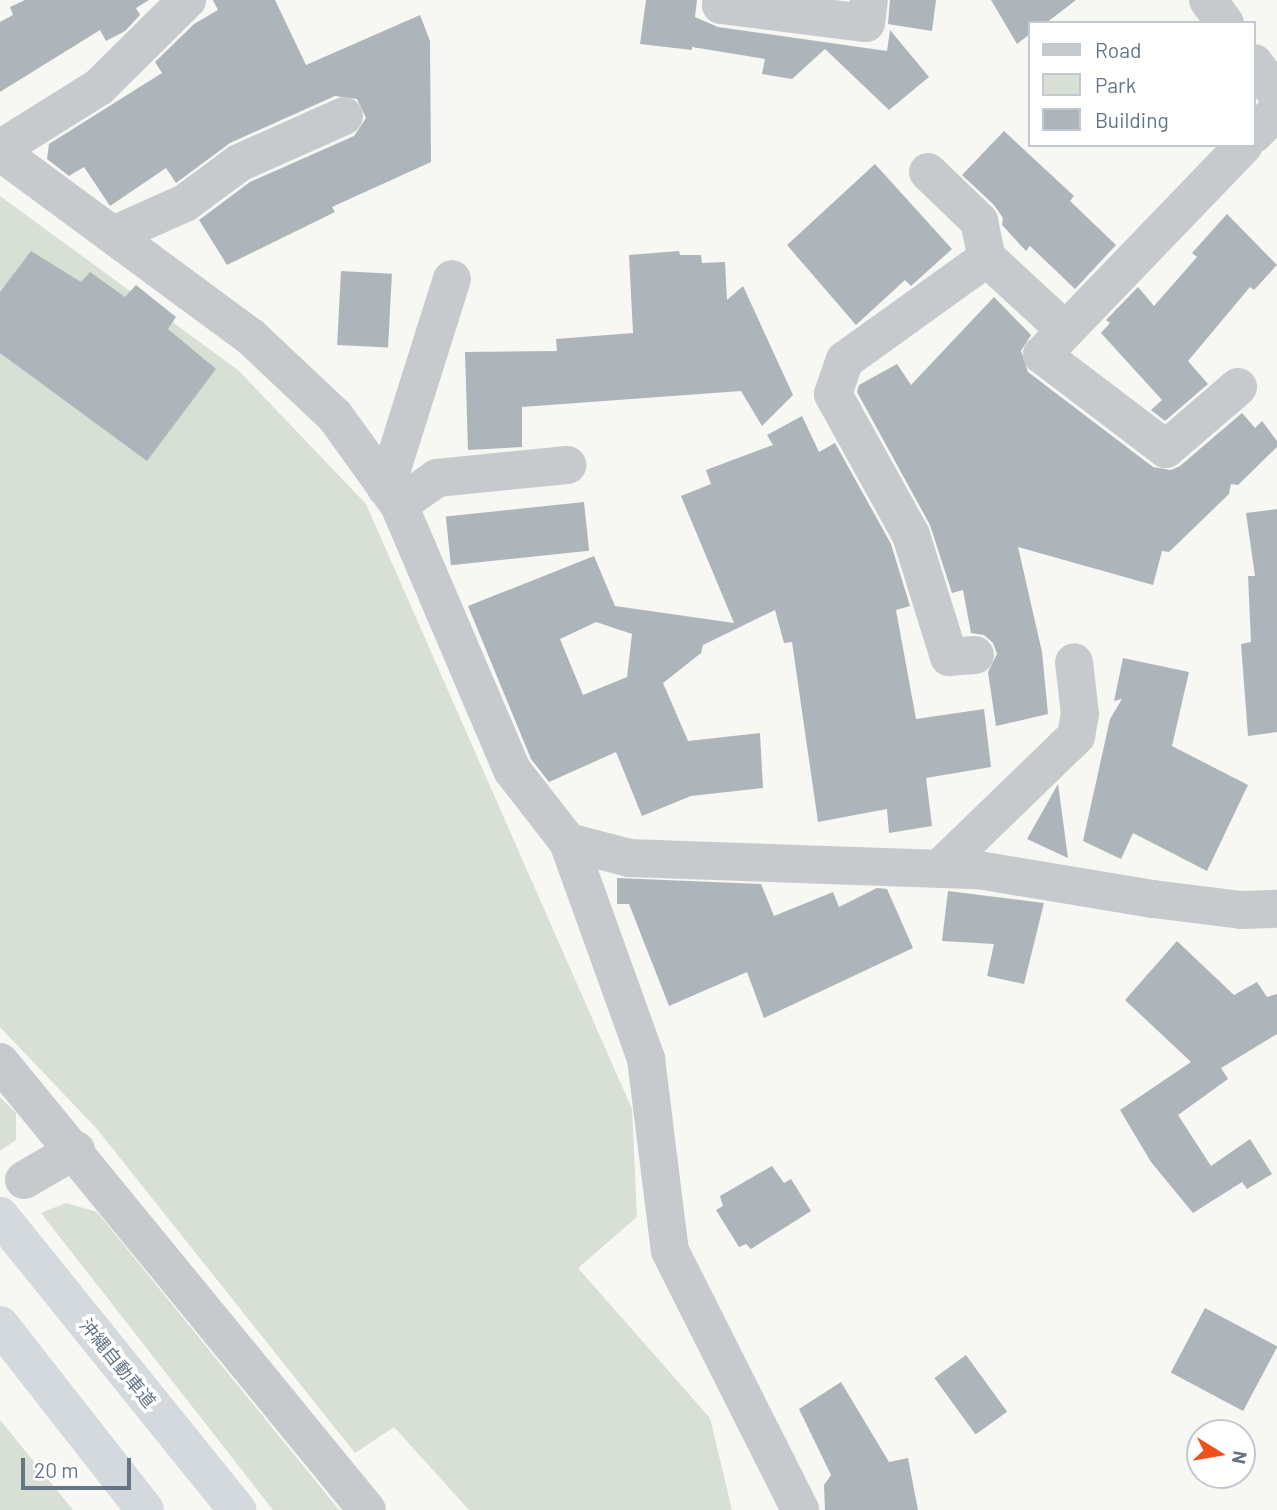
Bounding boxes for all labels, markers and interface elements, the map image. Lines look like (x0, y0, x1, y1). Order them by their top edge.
legend (1028, 21, 1256, 147)
text: Road (1095, 37, 1141, 62)
text: Park (1095, 72, 1136, 97)
text: Building (1095, 107, 1169, 132)
street label: 沖縄自動車道 (76, 1314, 160, 1412)
north arrow (1186, 1419, 1256, 1489)
scale bar (24, 1444, 135, 1488)
text: N (1228, 1449, 1253, 1466)
text: 20 m (34, 1457, 79, 1482)

